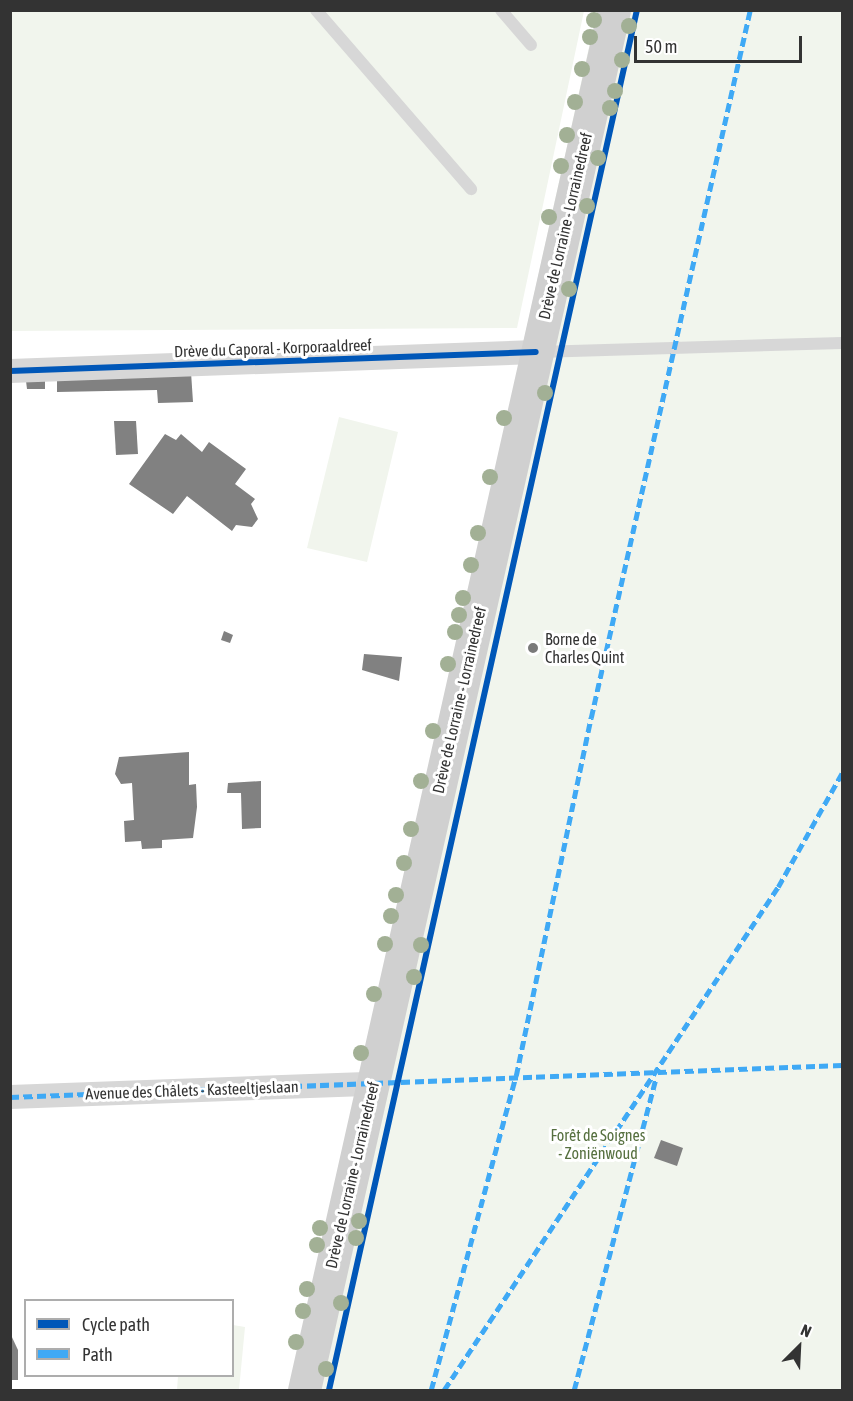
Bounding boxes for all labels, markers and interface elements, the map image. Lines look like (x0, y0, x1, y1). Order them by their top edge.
scale bar (637, 24, 805, 62)
text: 50 m (645, 36, 677, 57)
street label: Drève de Lorraine - Lorrainedreef (534, 131, 596, 321)
street label: Drève du Caporal - Korporaaldreef (174, 335, 372, 361)
street label: Drève de Lorraine - Lorrainedreef (428, 605, 490, 795)
place label: Borne de Charles Quint (545, 629, 624, 667)
marker: Borne de Charles Quint (526, 641, 540, 655)
street label: Avenue des Châlets - Kasteeltjeslaan (85, 1077, 299, 1103)
street label: Drève de Lorraine - Lorrainedreef (321, 1080, 383, 1270)
park label: Forêt de Soignes - Zoniënwoud (551, 1125, 645, 1163)
legend (24, 1299, 234, 1377)
text: Cycle path (82, 1314, 150, 1335)
north arrow (769, 1317, 829, 1377)
text: N (798, 1320, 814, 1341)
text: Path (82, 1344, 113, 1365)

